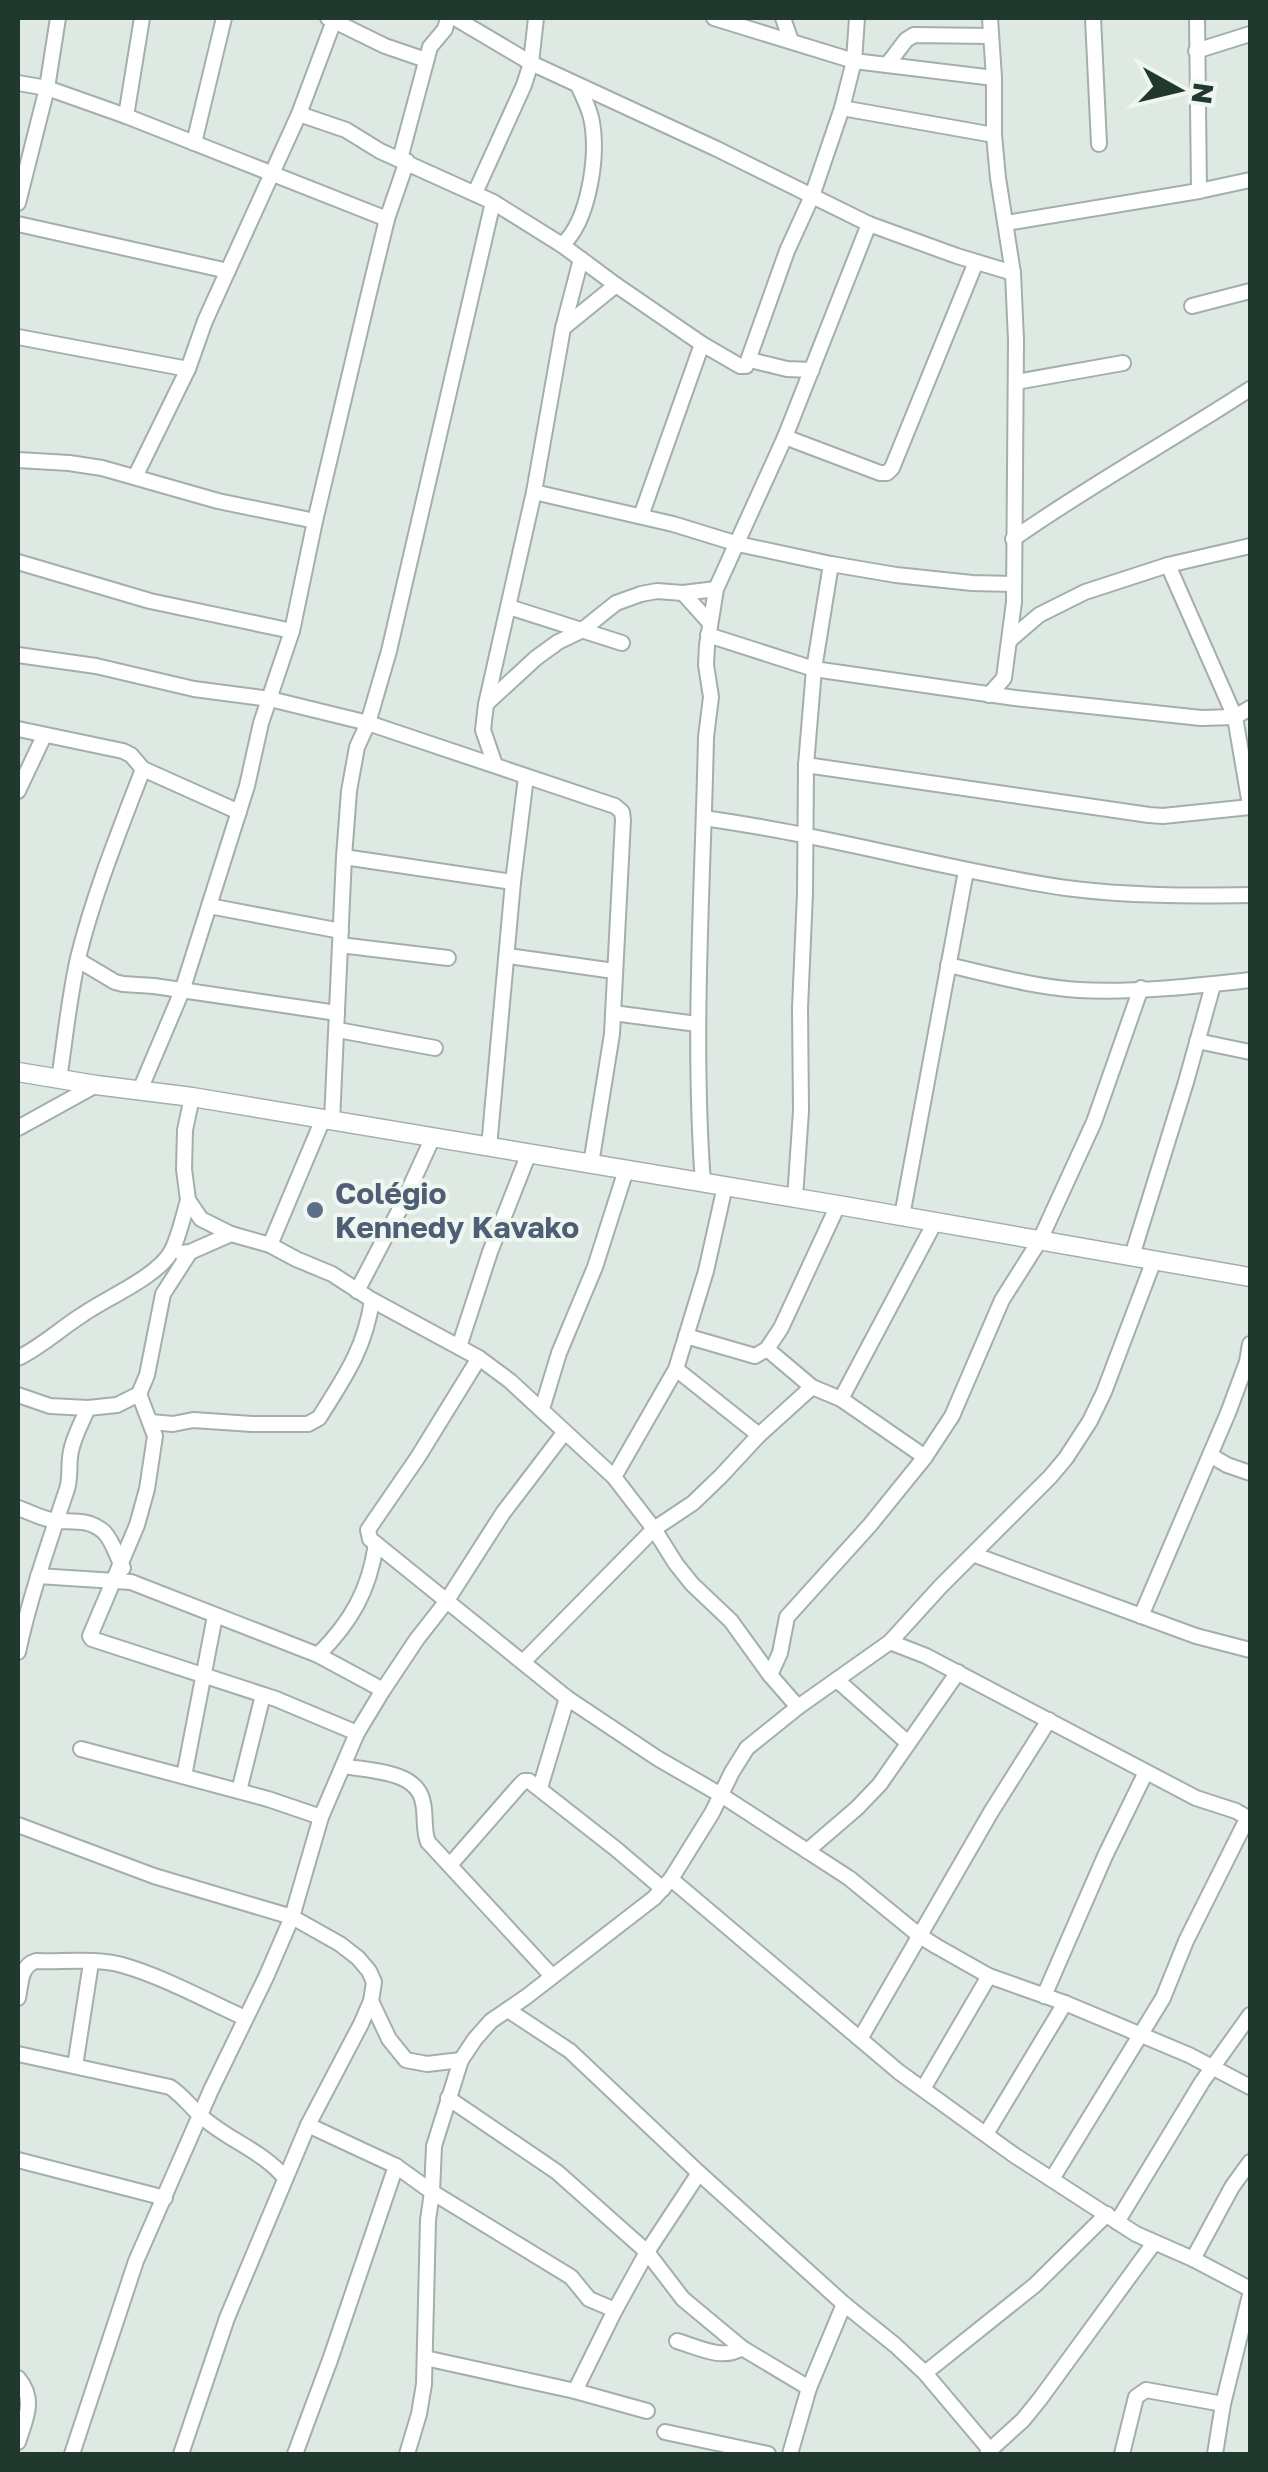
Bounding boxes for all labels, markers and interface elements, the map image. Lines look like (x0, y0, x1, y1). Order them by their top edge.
north arrow (1128, 40, 1228, 140)
text: N (1185, 81, 1221, 106)
place label: Colégio Kennedy Kavako (335, 1175, 579, 1245)
marker: Colégio Kennedy Kavako (304, 1199, 326, 1221)

